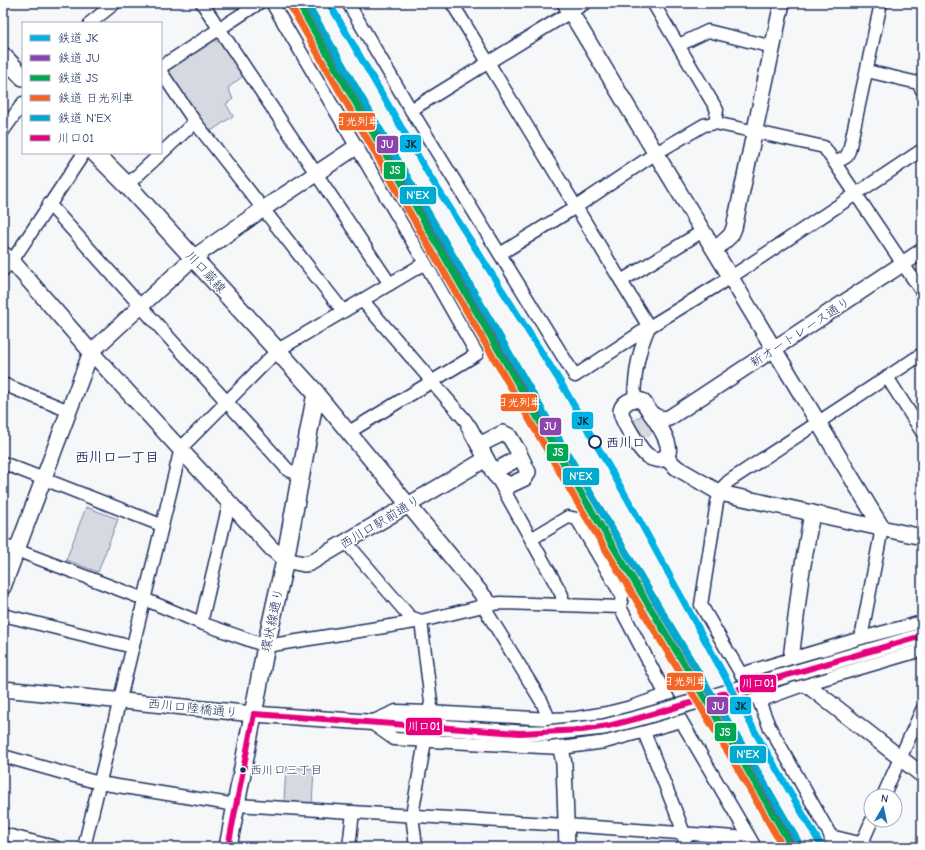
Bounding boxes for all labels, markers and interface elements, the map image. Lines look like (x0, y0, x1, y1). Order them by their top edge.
legend (22, 22, 162, 154)
text: 鉄道 JK (58, 31, 98, 45)
text: 鉄道 JU (58, 51, 100, 65)
text: 鉄道 JS (58, 71, 98, 85)
text: 鉄道 日光列車 (58, 91, 134, 105)
text: 鉄道 N'EX (58, 111, 112, 125)
line badge: 日光列車 (338, 112, 376, 131)
text: 日光列車 (335, 115, 379, 128)
text: 川口01 (58, 131, 94, 145)
line badge: JK (399, 134, 422, 153)
line badge: JU (376, 135, 399, 154)
text: JU (381, 138, 393, 151)
text: JK (405, 138, 417, 151)
line badge: JS (383, 161, 406, 180)
text: JS (389, 164, 401, 177)
line badge: N'EX (399, 186, 437, 205)
text: N'EX (406, 189, 430, 202)
street label: 川口蕨線 (183, 248, 230, 297)
street label: 新オートレース通り (747, 294, 853, 370)
line badge: 日光列車 (500, 393, 538, 412)
text: 日光列車 (497, 396, 541, 409)
line badge: JK (571, 411, 594, 430)
text: JK (577, 415, 589, 428)
line badge: JU (539, 417, 562, 436)
text: JU (544, 420, 556, 433)
marker: 西川口 (588, 435, 602, 449)
place label: 西川口 (606, 435, 645, 450)
line badge: JS (546, 443, 569, 462)
text: JS (552, 446, 564, 459)
district label: 西川口一丁目 (75, 449, 159, 466)
line badge: N'EX (562, 467, 600, 486)
text: N'EX (569, 470, 593, 483)
street label: 西川口駅前通り (337, 492, 423, 552)
street label: 環状線通り (258, 587, 286, 653)
line badge: 日光列車 (666, 672, 704, 691)
line badge: 川口01 (739, 674, 777, 693)
text: 日光列車 (663, 675, 707, 688)
text: 川口01 (742, 677, 774, 690)
street label: 西川口陸橋通り (147, 696, 239, 720)
line badge: JU (706, 696, 729, 715)
line badge: JK (729, 696, 752, 715)
text: JU (712, 700, 724, 713)
text: JK (735, 700, 747, 713)
line badge: 川口01 (405, 717, 443, 736)
text: 川口01 (408, 720, 440, 733)
line badge: JS (714, 722, 737, 742)
text: JS (719, 726, 731, 739)
line badge: N'EX (729, 745, 767, 764)
text: N'EX (736, 748, 760, 761)
place label: 西川口三丁目 (250, 763, 322, 777)
marker: 西川口三丁目 (238, 765, 248, 775)
north arrow (863, 788, 903, 828)
text: N (880, 792, 889, 806)

